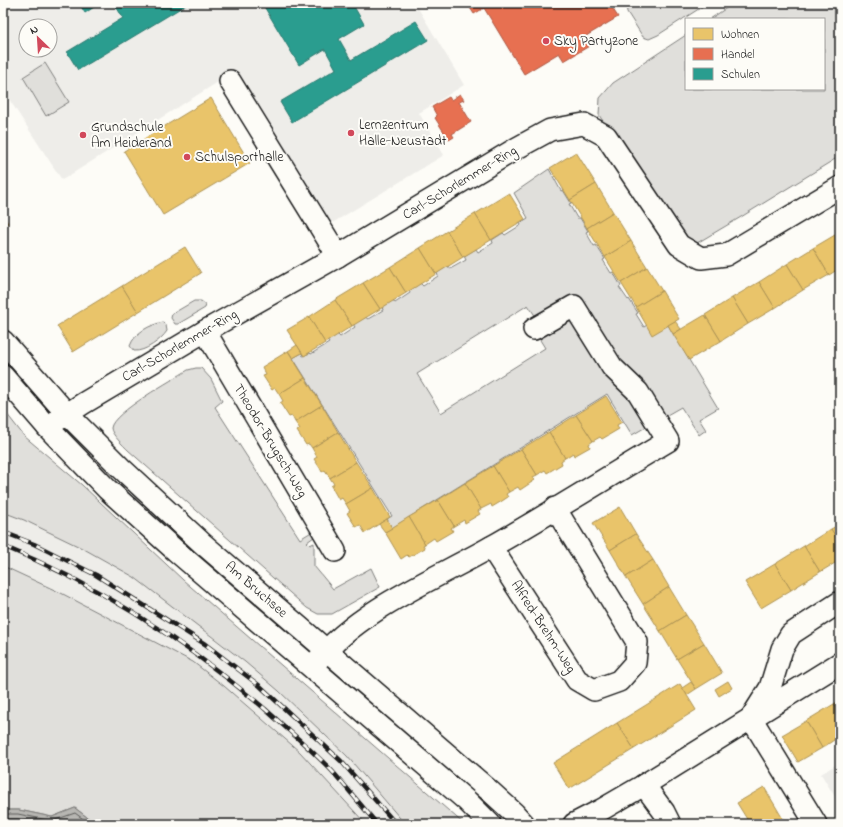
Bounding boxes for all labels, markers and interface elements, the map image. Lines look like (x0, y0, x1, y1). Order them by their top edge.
north arrow (18, 18, 58, 58)
legend (685, 18, 825, 90)
text: N (27, 21, 41, 39)
text: Wohnen (721, 26, 759, 44)
place label: Sky Partyzone (554, 31, 639, 53)
marker: Sky Partyzone (541, 36, 551, 46)
text: Handel (721, 46, 755, 64)
text: Schulen (721, 66, 760, 84)
place label: Lernzentrum Halle-Neustadt (359, 115, 447, 152)
place label: Grundschule Am Heiderand (91, 117, 172, 154)
marker: Lernzentrum Halle-Neustadt (346, 128, 356, 138)
marker: Grundschule Am Heiderand (78, 130, 88, 140)
street label: Carl-Schorlemmer-Ring (399, 140, 522, 226)
place label: Schulsporthalle (195, 147, 284, 168)
marker: Schulsporthalle (182, 152, 192, 162)
street label: Carl-Schorlemmer-Ring (118, 304, 242, 389)
street label: Theodor-Brugsch-Weg (227, 380, 312, 502)
street label: Am Bruchsee (220, 557, 293, 624)
street label: Alfred-Brehm-Weg (504, 576, 581, 678)

